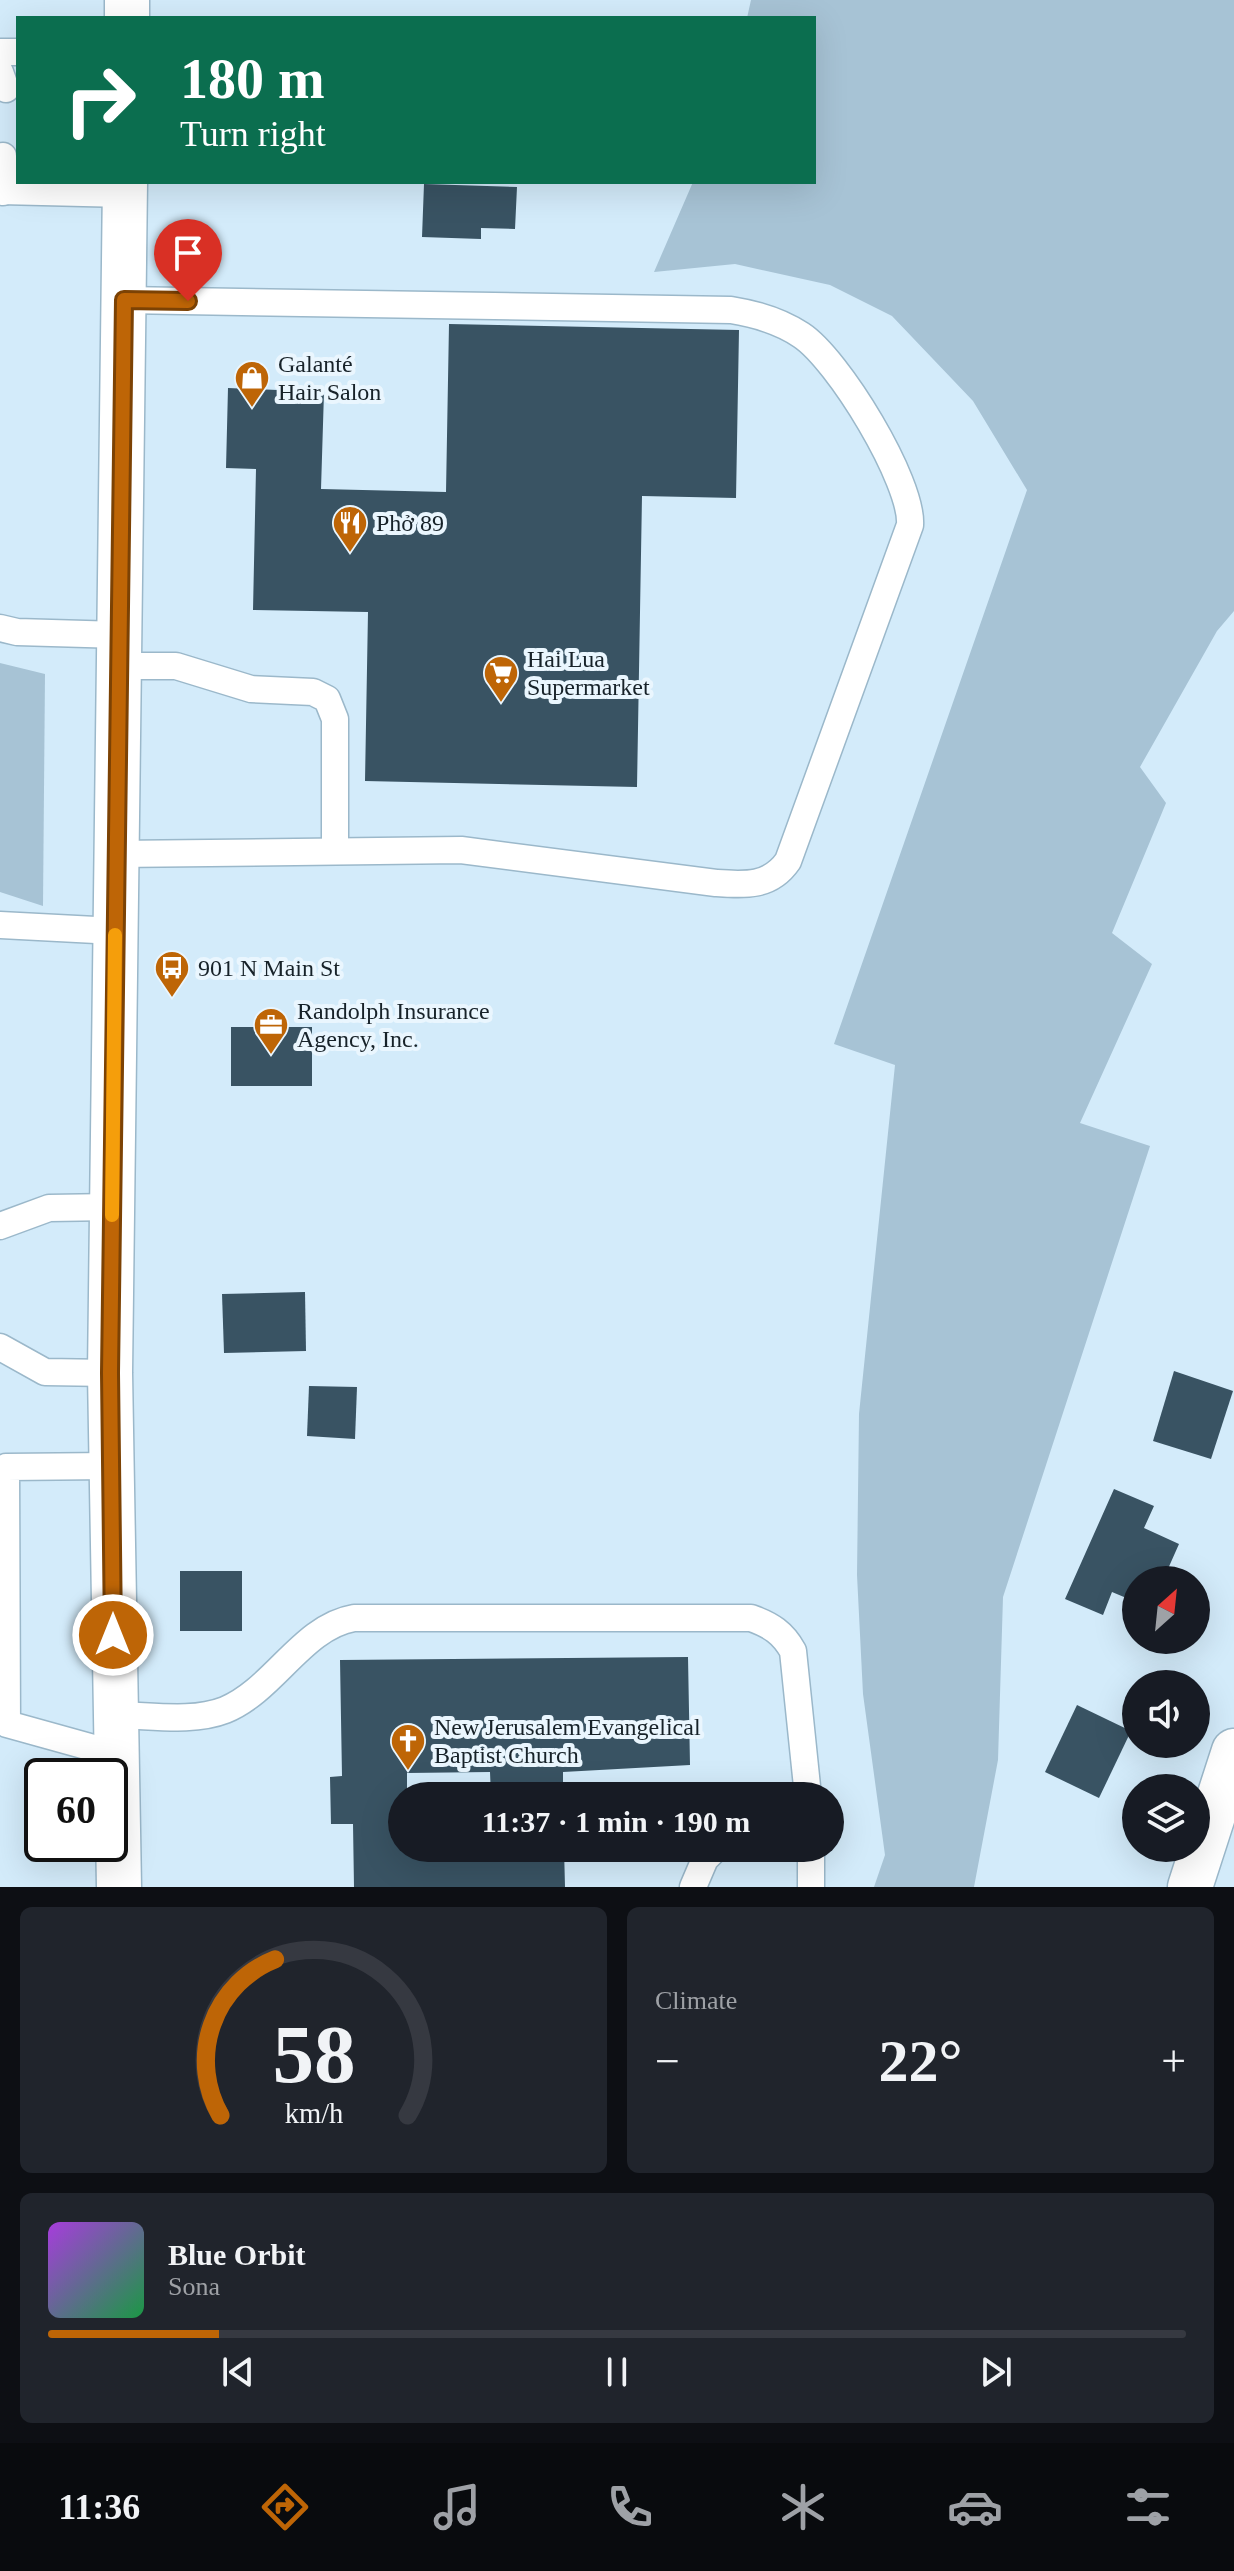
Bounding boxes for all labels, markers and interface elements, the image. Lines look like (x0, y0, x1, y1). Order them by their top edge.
icon: right (48, 48, 152, 152)
text: 180 m (180, 48, 325, 110)
text: Turn right (180, 114, 326, 154)
pin (154, 219, 222, 301)
icon: arrive (166, 231, 210, 275)
place label: Galanté Hair Salon (278, 351, 381, 405)
shop icon: Galanté Hair Salon (233, 359, 271, 409)
restaurant icon: Phở 89 (331, 504, 369, 554)
place label: Phở 89 (376, 510, 444, 536)
place label: Hai Lua Supermarket (527, 646, 650, 700)
supermarket icon: Hai Lua Supermarket (482, 654, 520, 704)
bus stop icon: 901 N Main St (153, 949, 191, 999)
place label: 901 N Main St (198, 955, 340, 981)
place label: Randolph Insurance Agency, Inc. (297, 998, 490, 1052)
office icon: Randolph Insurance Agency, Inc. (252, 1006, 290, 1056)
north arrow (1122, 1566, 1210, 1654)
map controls (1122, 1566, 1210, 1862)
position arrow (71, 1593, 155, 1677)
button: sound (1122, 1670, 1210, 1758)
place label: New Jerusalem Evangelical Baptist Church (434, 1714, 701, 1768)
church icon: New Jerusalem Evangelical Baptist Church (389, 1722, 427, 1772)
speed limit sign: 60 (24, 1758, 128, 1862)
button: layers (1122, 1774, 1210, 1862)
text: 11:37 · 1 min · 190 m (482, 1805, 750, 1838)
text: Climate (655, 1986, 737, 2015)
text: 58 (272, 2008, 355, 2100)
text: 22° (879, 2028, 963, 2094)
text: − (655, 2037, 680, 2086)
text: + (1161, 2037, 1186, 2086)
text: km/h (284, 2098, 343, 2129)
text: Blue Orbit (168, 2238, 306, 2271)
text: Sona (168, 2272, 220, 2301)
icon: previous (216, 2350, 260, 2394)
icon: pause (595, 2350, 639, 2394)
icon: next (974, 2350, 1018, 2394)
icon: directions (257, 2479, 313, 2535)
icon: music (429, 2479, 485, 2535)
icon: phone (602, 2479, 658, 2535)
icon: climate (775, 2479, 831, 2535)
icon: car (947, 2479, 1003, 2535)
icon: filters (1120, 2479, 1176, 2535)
text: 11:36 (58, 2487, 140, 2527)

